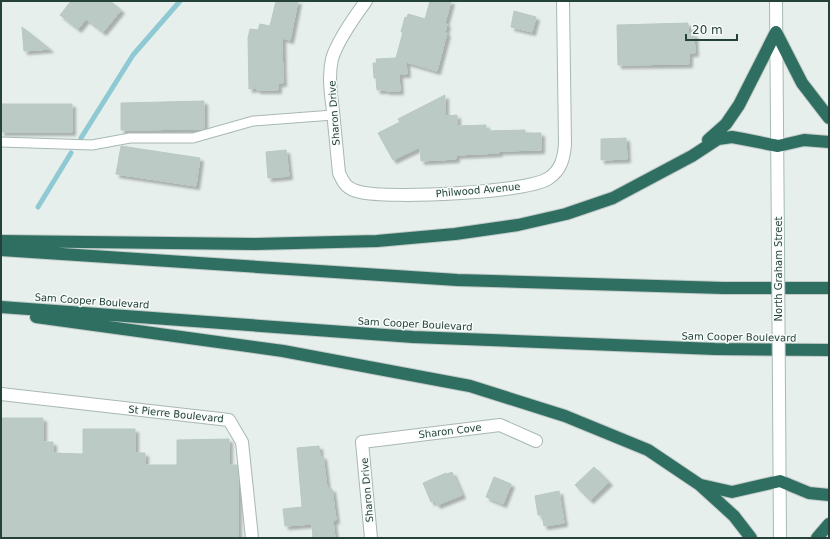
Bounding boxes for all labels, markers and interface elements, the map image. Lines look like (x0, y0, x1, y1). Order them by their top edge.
scale bar (686, 16, 737, 42)
text: 20 m (692, 23, 723, 37)
street label: Sharon Drive (326, 80, 342, 146)
street label: Philwood Avenue (435, 181, 521, 199)
street label: North Graham Street (773, 216, 784, 321)
street label: Sam Cooper Boulevard (34, 292, 150, 310)
street label: Sam Cooper Boulevard (357, 315, 473, 333)
street label: Sam Cooper Boulevard (681, 330, 797, 344)
street label: St Pierre Boulevard (128, 404, 224, 424)
street label: Sharon Cove (418, 422, 482, 440)
street label: Sharon Drive (359, 457, 375, 523)

